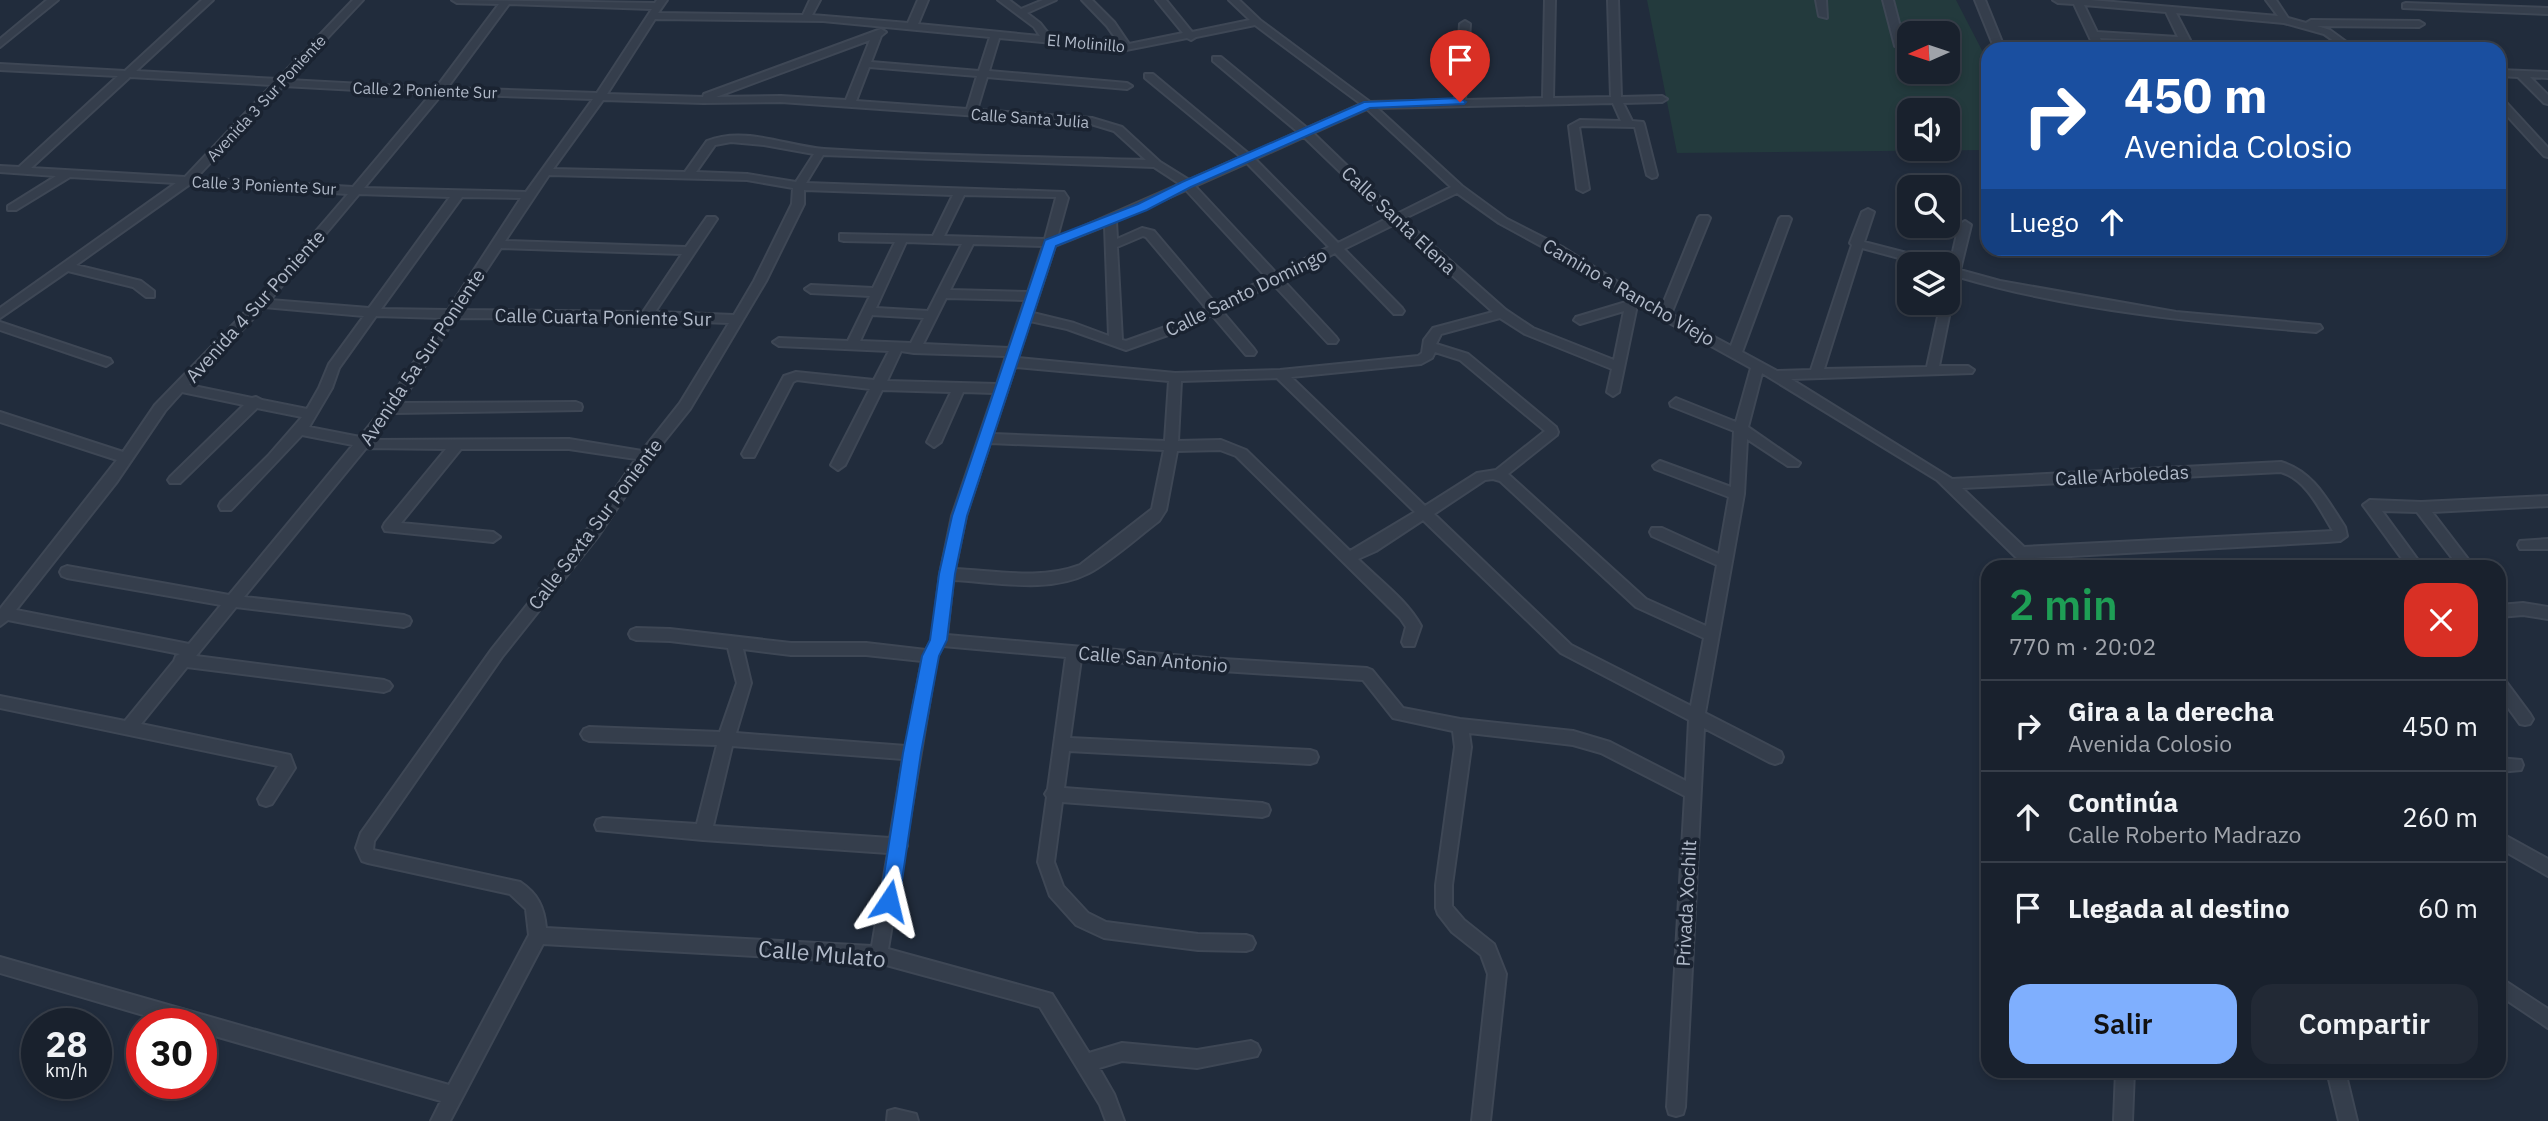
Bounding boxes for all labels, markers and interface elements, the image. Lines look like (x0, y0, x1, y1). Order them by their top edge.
north arrow (1897, 21, 1960, 84)
map controls (1897, 21, 1960, 315)
street label: Avenida 3 Sur Poniente (202, 30, 330, 166)
street label: El Molinillo (1046, 30, 1126, 56)
pin (1430, 30, 1490, 102)
icon: arrive (1441, 41, 1479, 79)
text: 450 m (2124, 63, 2268, 126)
icon: right (2009, 70, 2100, 161)
street label: Calle 2 Poniente Sur (352, 77, 498, 103)
button: sound (1897, 98, 1960, 161)
street label: Calle Santa Julia (970, 104, 1090, 132)
text: Avenida Colosio (2124, 125, 2352, 167)
street label: Calle Santa Elena (1337, 161, 1461, 279)
street label: Calle 3 Poniente Sur (191, 171, 337, 199)
button: search (1897, 175, 1960, 238)
icon: ahead (2093, 203, 2131, 241)
text: Luego (2009, 205, 2079, 239)
street label: Avenida 4 Sur Poniente (180, 225, 330, 387)
street label: Camino a Rancho Viejo (1539, 233, 1719, 351)
street label: Calle Santo Domingo (1161, 242, 1331, 342)
button: layers (1897, 252, 1960, 315)
street label: Avenida 5a Sur Poniente (354, 264, 490, 450)
street label: Calle Cuarta Poniente Sur (494, 303, 712, 331)
street label: Calle Sexta Sur Poniente (523, 434, 667, 614)
street label: Calle Arboledas (2054, 460, 2190, 490)
text: 2 min (2009, 577, 2118, 632)
button: close (2404, 583, 2478, 657)
text: 770 m · 20:02 (2009, 631, 2156, 661)
street label: Calle San Antonio (1077, 641, 1229, 677)
text: Gira a la derecha (2068, 694, 2274, 728)
icon: right (2009, 707, 2047, 745)
text: 450 m (2402, 709, 2478, 743)
text: Avenida Colosio (2068, 728, 2232, 758)
text: Continúa (2068, 785, 2178, 819)
icon: ahead (2009, 798, 2047, 836)
text: 260 m (2402, 800, 2478, 834)
text: Calle Roberto Madrazo (2068, 819, 2301, 849)
street label: Privada Xochilt (1671, 839, 1701, 967)
position arrow (852, 864, 926, 938)
icon: arrive (2009, 889, 2047, 927)
text: Llegada al destino (2068, 891, 2290, 925)
text: 60 m (2418, 891, 2478, 925)
street label: Calle Mulato (757, 932, 887, 974)
button: Salir (2009, 984, 2237, 1064)
button: Compartir (2251, 984, 2478, 1064)
speed limit sign: 30 (126, 1008, 217, 1099)
text: 28 (45, 1021, 88, 1067)
text: km/h (45, 1059, 88, 1082)

